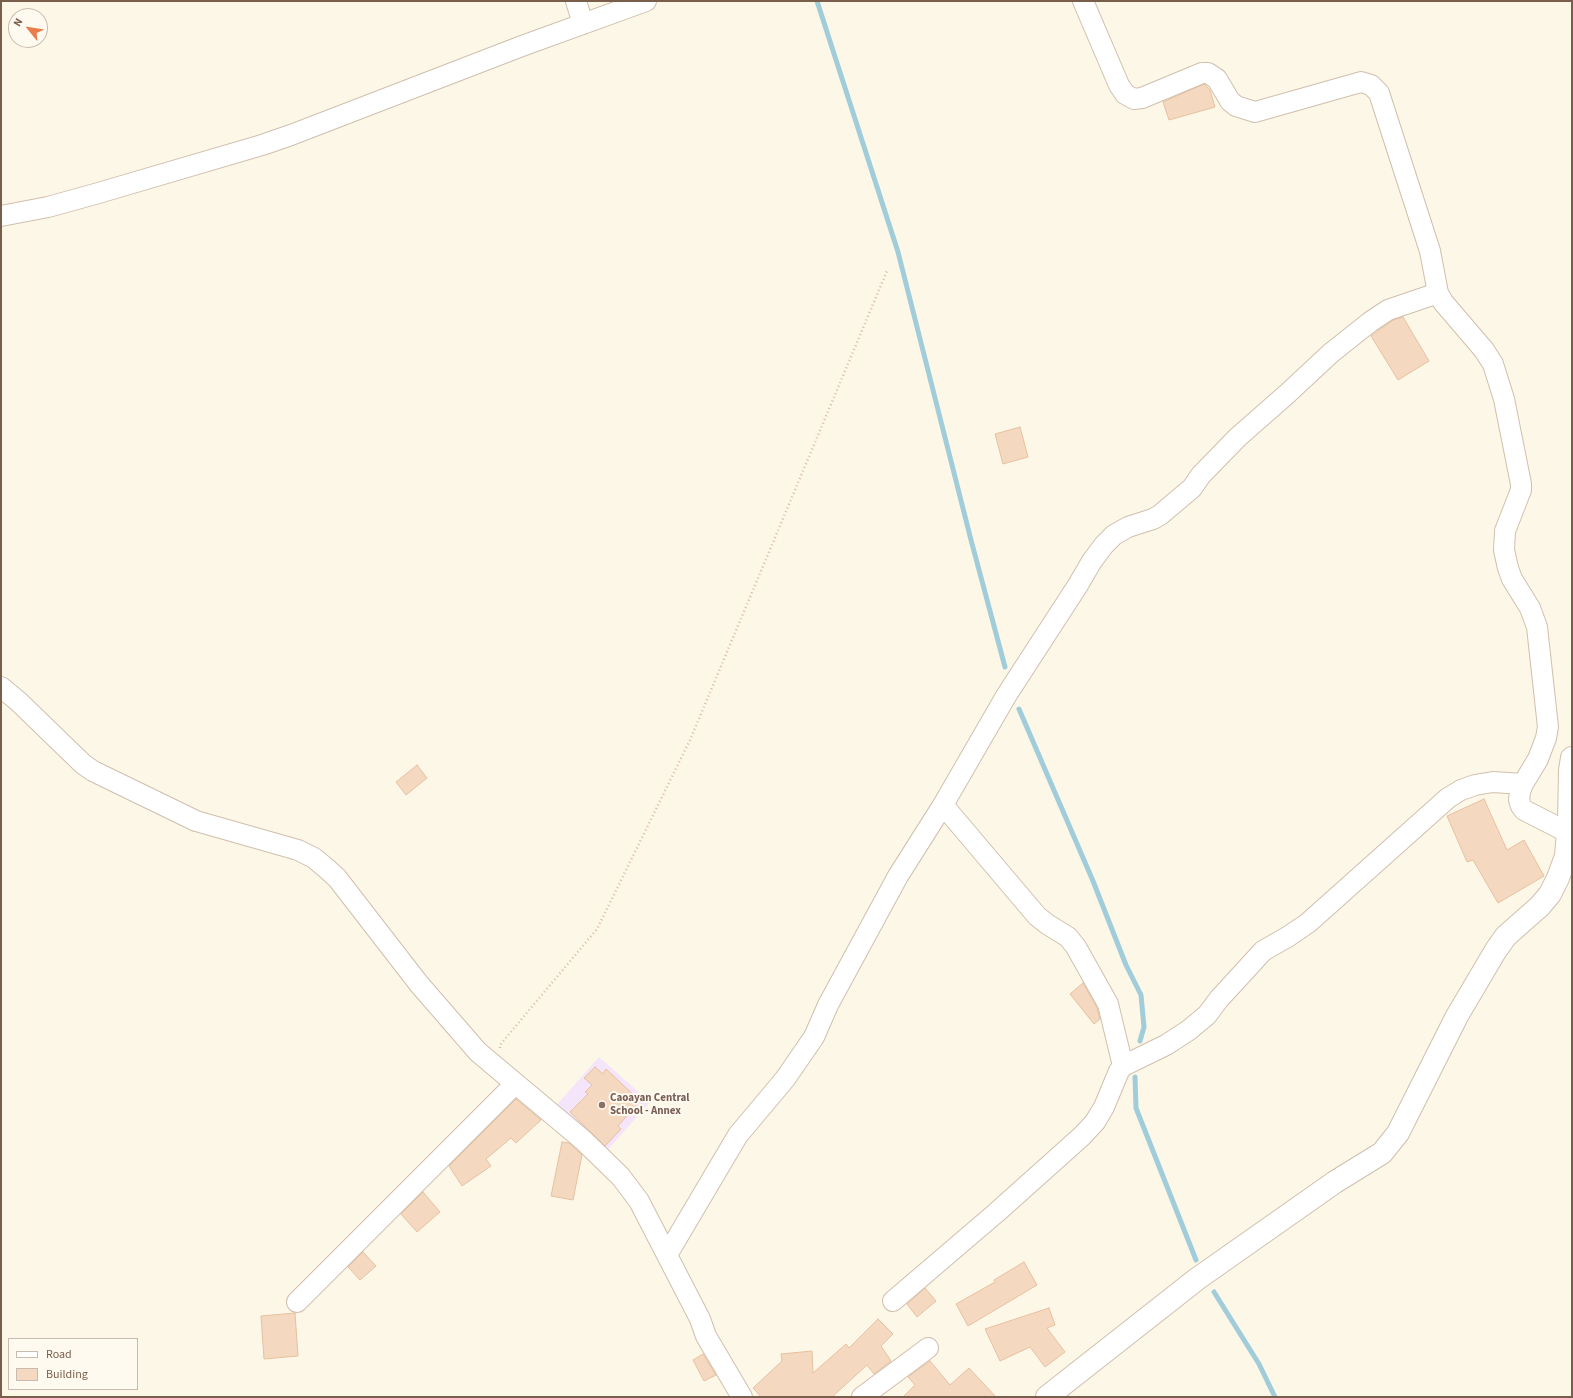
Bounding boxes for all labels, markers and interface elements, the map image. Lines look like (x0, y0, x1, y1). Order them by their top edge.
north arrow (8, 8, 48, 48)
text: N (10, 15, 26, 29)
place label: Caoayan Central School - Annex (610, 1092, 689, 1118)
marker: Caoayan Central School - Annex (597, 1100, 607, 1110)
legend (8, 1338, 138, 1390)
text: Road (46, 1346, 72, 1363)
text: Building (46, 1366, 88, 1383)

